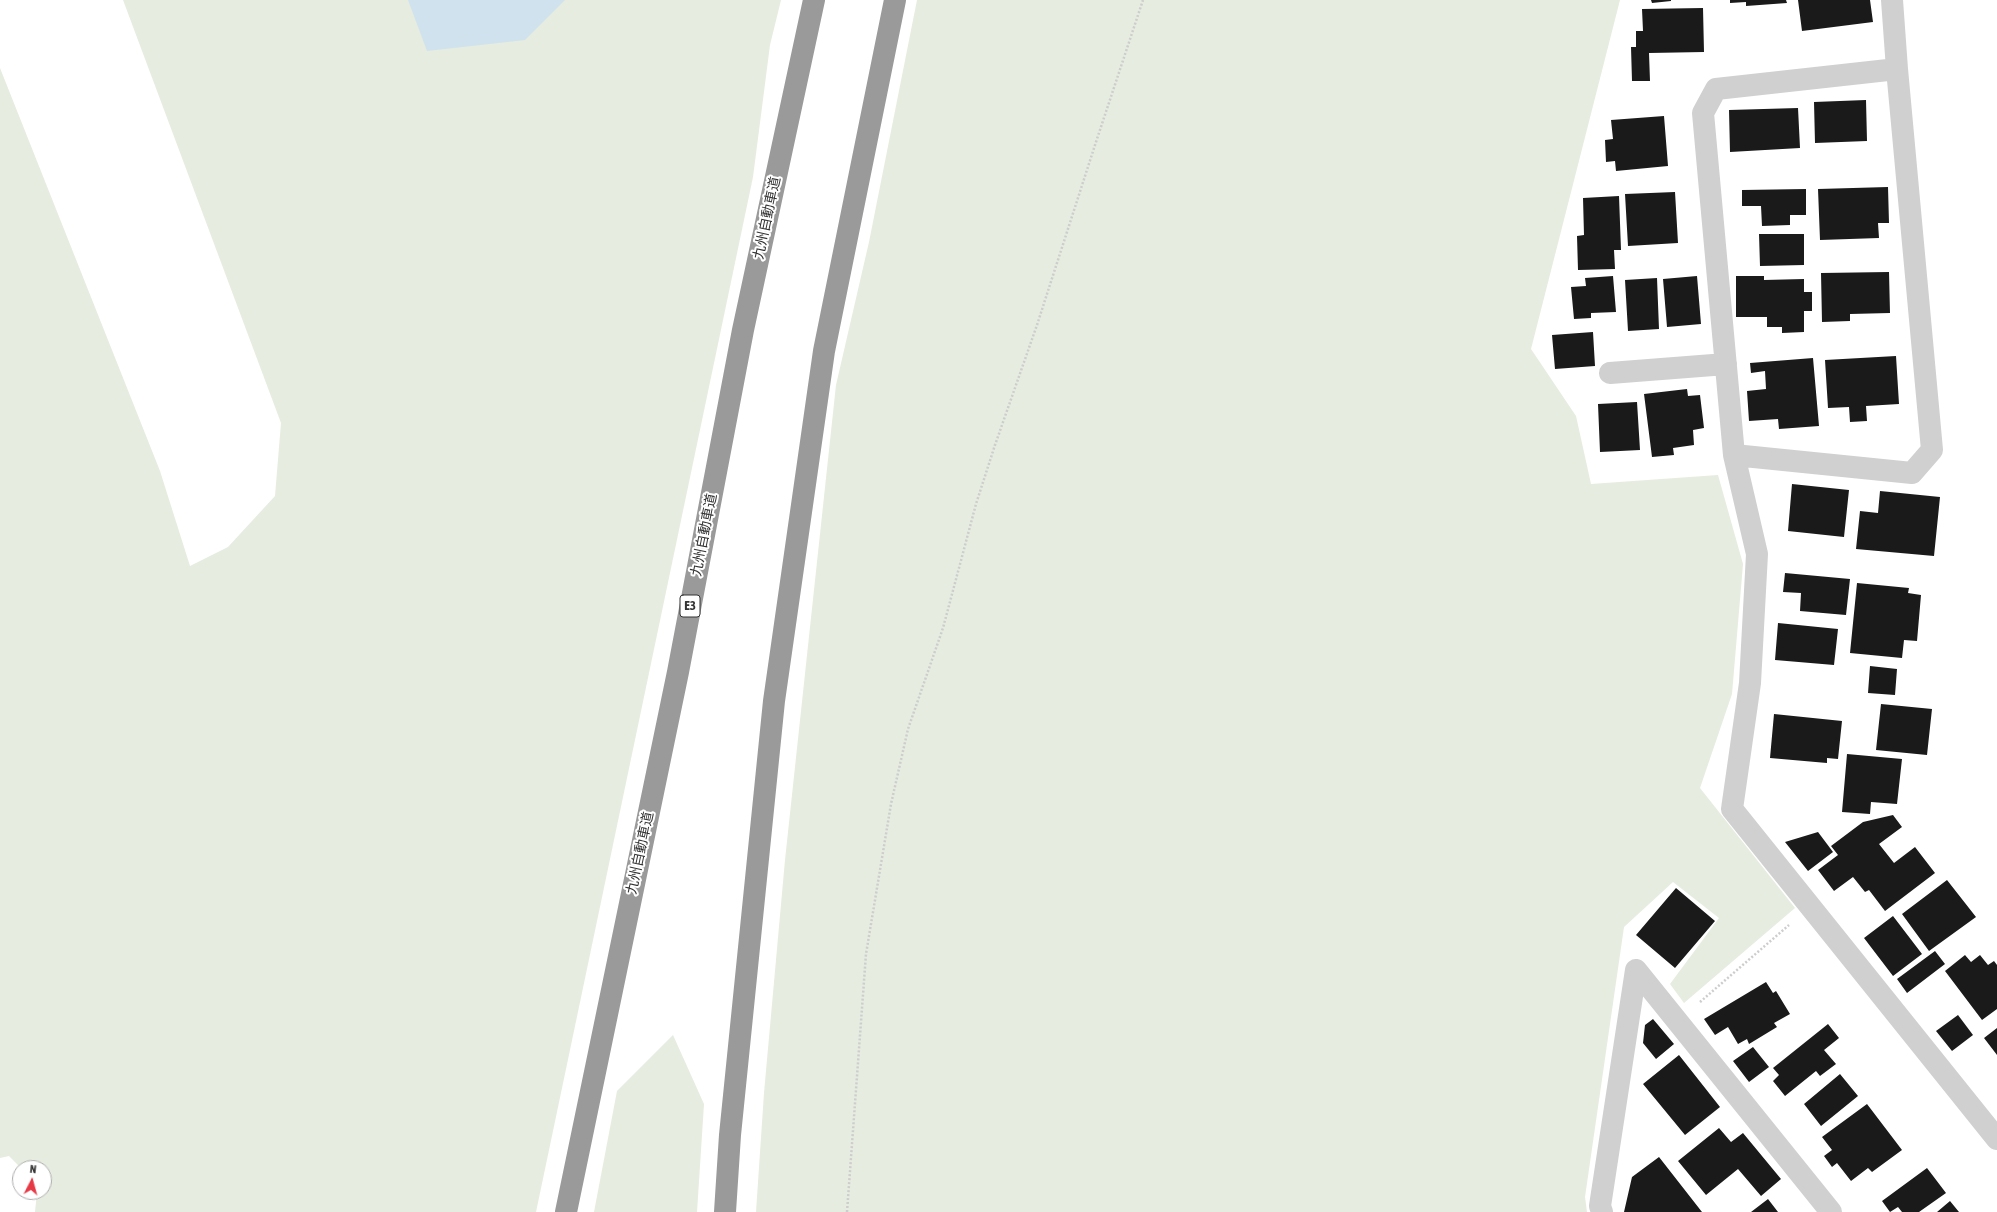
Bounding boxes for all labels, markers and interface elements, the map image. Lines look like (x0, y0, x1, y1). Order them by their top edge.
street label: 九州自動車道 (750, 175, 784, 261)
street label: 九州自動車道 (688, 492, 720, 578)
road number: E3 (680, 595, 700, 617)
street label: 九州自動車道 (623, 810, 657, 896)
north arrow (12, 1160, 52, 1200)
text: N (29, 1163, 37, 1175)

